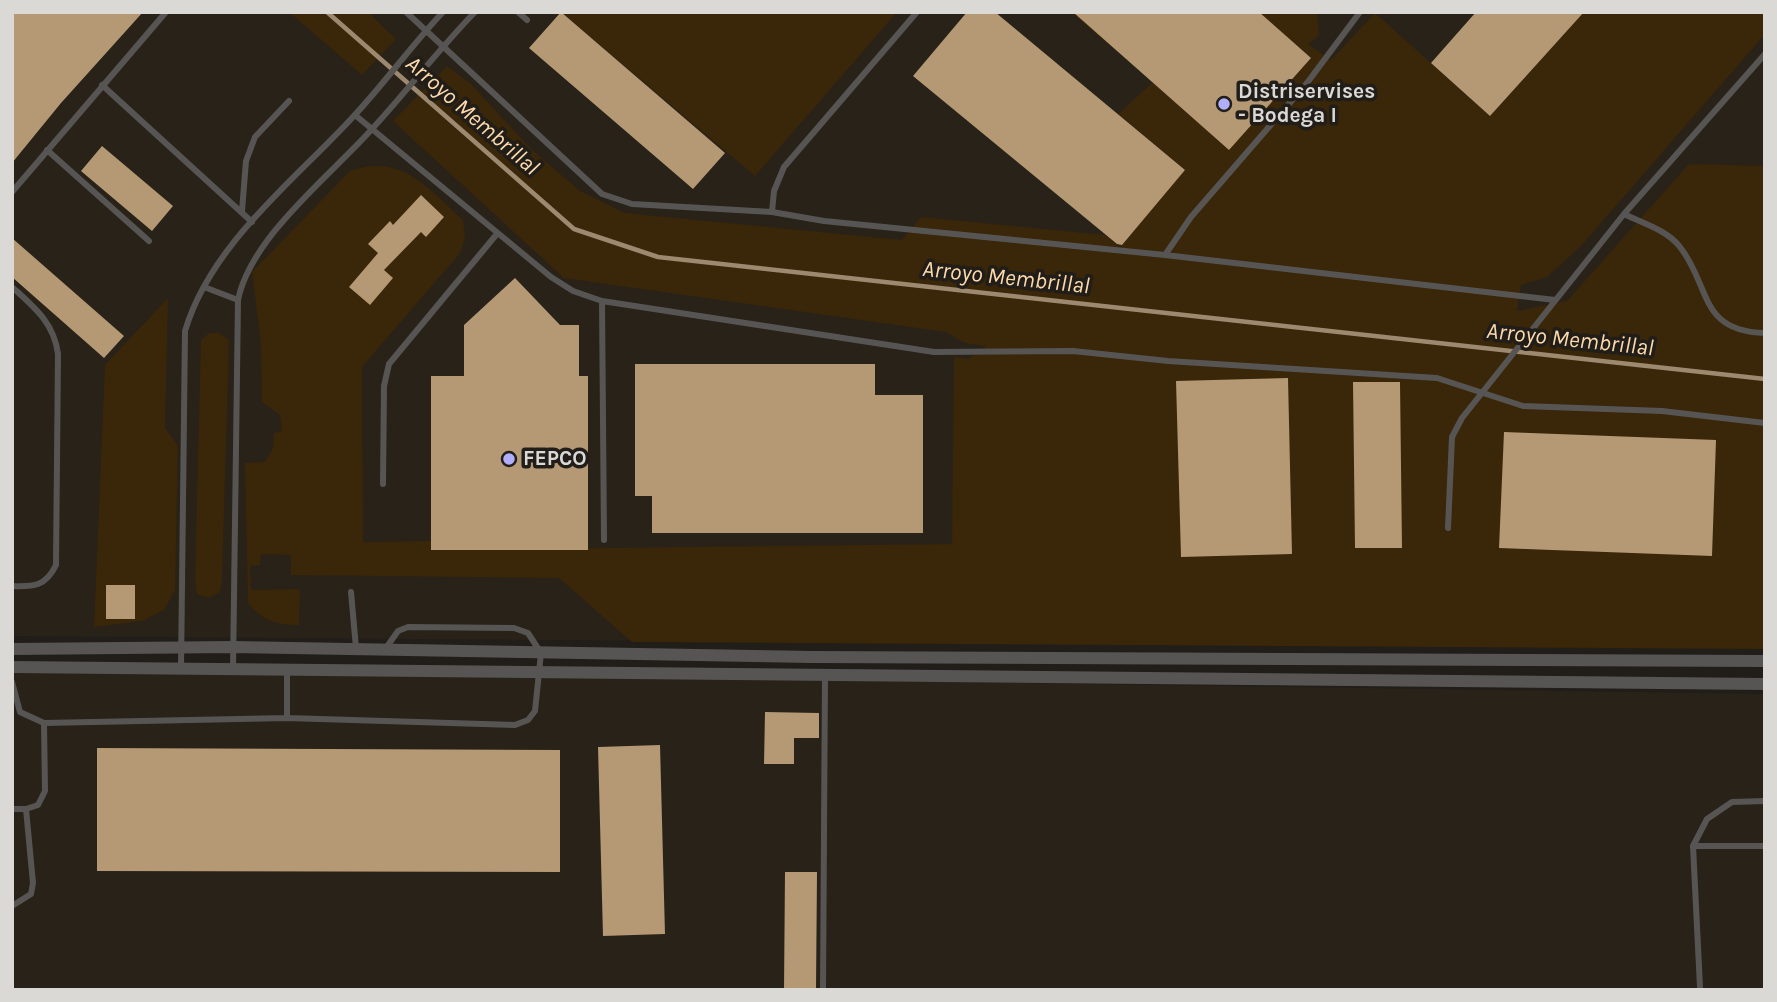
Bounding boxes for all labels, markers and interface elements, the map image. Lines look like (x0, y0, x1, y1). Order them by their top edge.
water label: Arroyo Membrillal (400, 51, 544, 181)
place label: Distriservises - Bodega I (1238, 79, 1375, 129)
marker: Distriservises - Bodega I (1216, 96, 1232, 112)
water label: Arroyo Membrillal (921, 256, 1091, 300)
water label: Arroyo Membrillal (1485, 318, 1655, 362)
place label: FEPCO (523, 446, 587, 472)
marker: FEPCO (501, 451, 517, 467)

